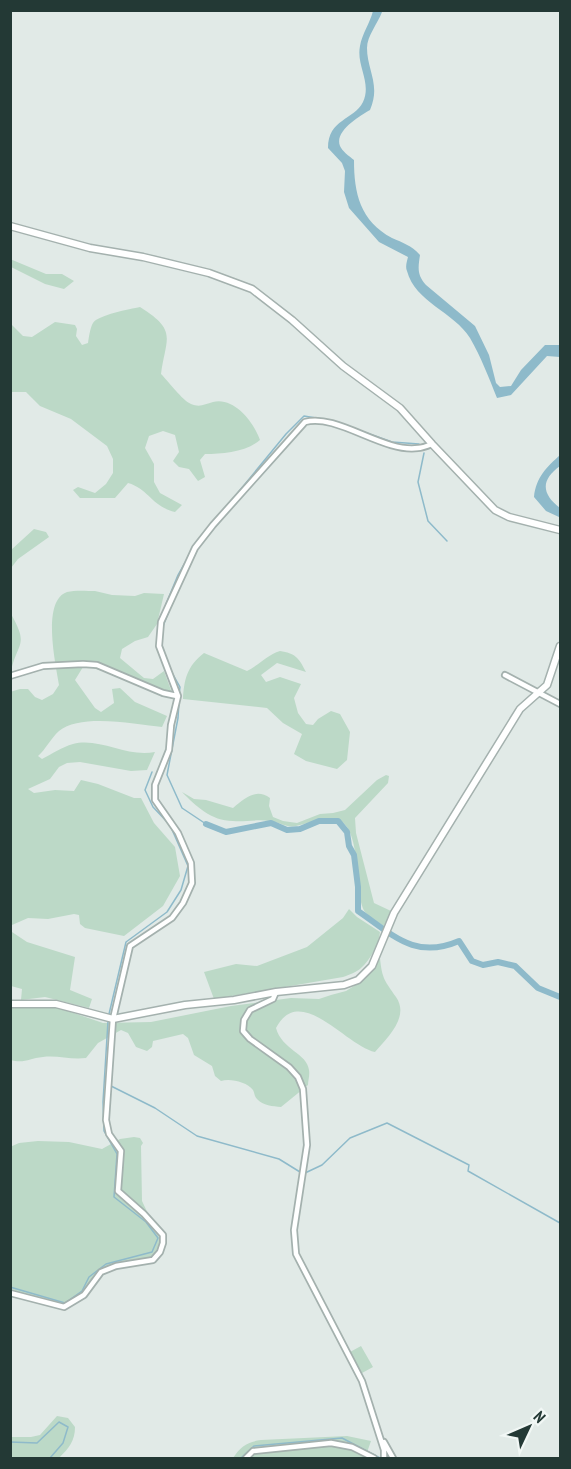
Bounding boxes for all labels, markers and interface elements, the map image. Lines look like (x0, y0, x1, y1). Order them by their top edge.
north arrow (499, 1397, 559, 1457)
text: N (530, 1407, 550, 1427)

